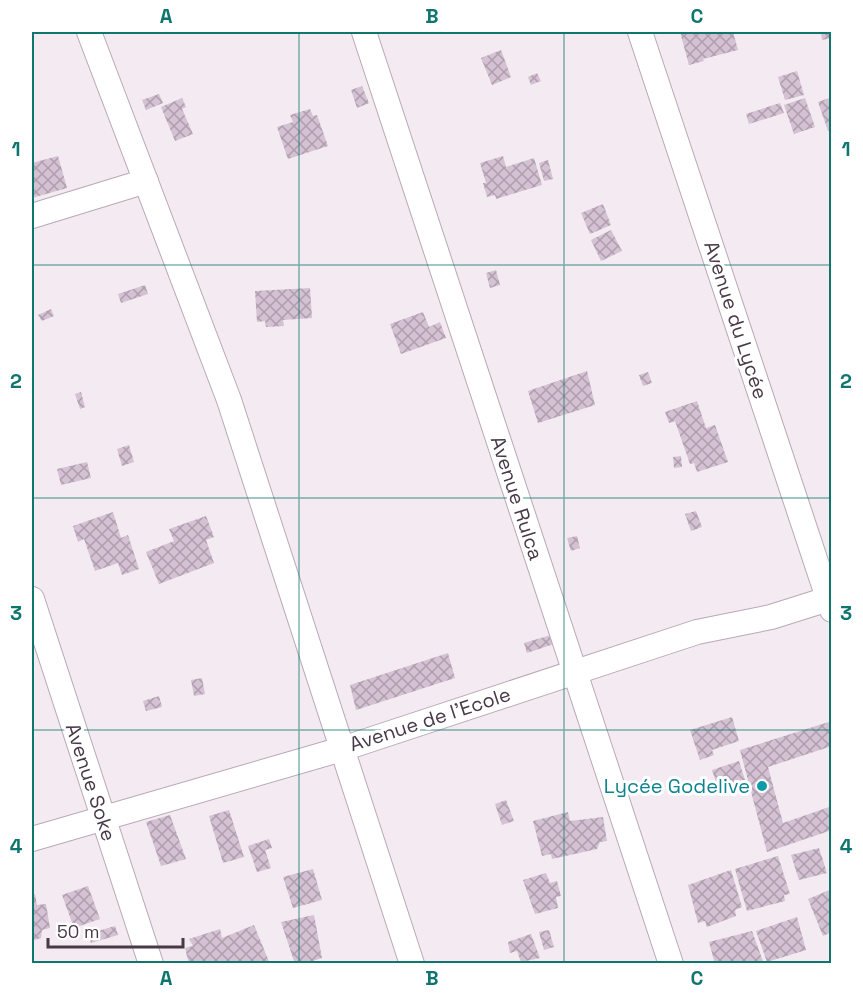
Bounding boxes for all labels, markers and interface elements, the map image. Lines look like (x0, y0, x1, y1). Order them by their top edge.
text: A (160, 3, 173, 29)
text: B (425, 3, 439, 29)
text: C (691, 3, 704, 29)
text: 1 (11, 136, 21, 162)
text: 1 (841, 136, 851, 162)
street label: Avenue du Lycée (698, 238, 774, 402)
text: 2 (10, 368, 22, 394)
text: 2 (840, 368, 852, 394)
street label: Avenue Rulca (485, 433, 549, 563)
text: 3 (10, 600, 22, 626)
text: 3 (840, 600, 852, 626)
street label: Avenue de l'Ecole (346, 681, 514, 757)
street label: Avenue Soke (60, 720, 122, 844)
place label: Lycée Godelive (604, 773, 750, 799)
marker: Lycée Godelive (755, 779, 769, 793)
text: 4 (10, 833, 23, 859)
text: 4 (840, 833, 853, 859)
scale bar (48, 911, 183, 949)
text: 50 m (57, 920, 99, 943)
text: A (160, 965, 173, 991)
text: B (425, 965, 439, 991)
text: C (691, 965, 704, 991)

